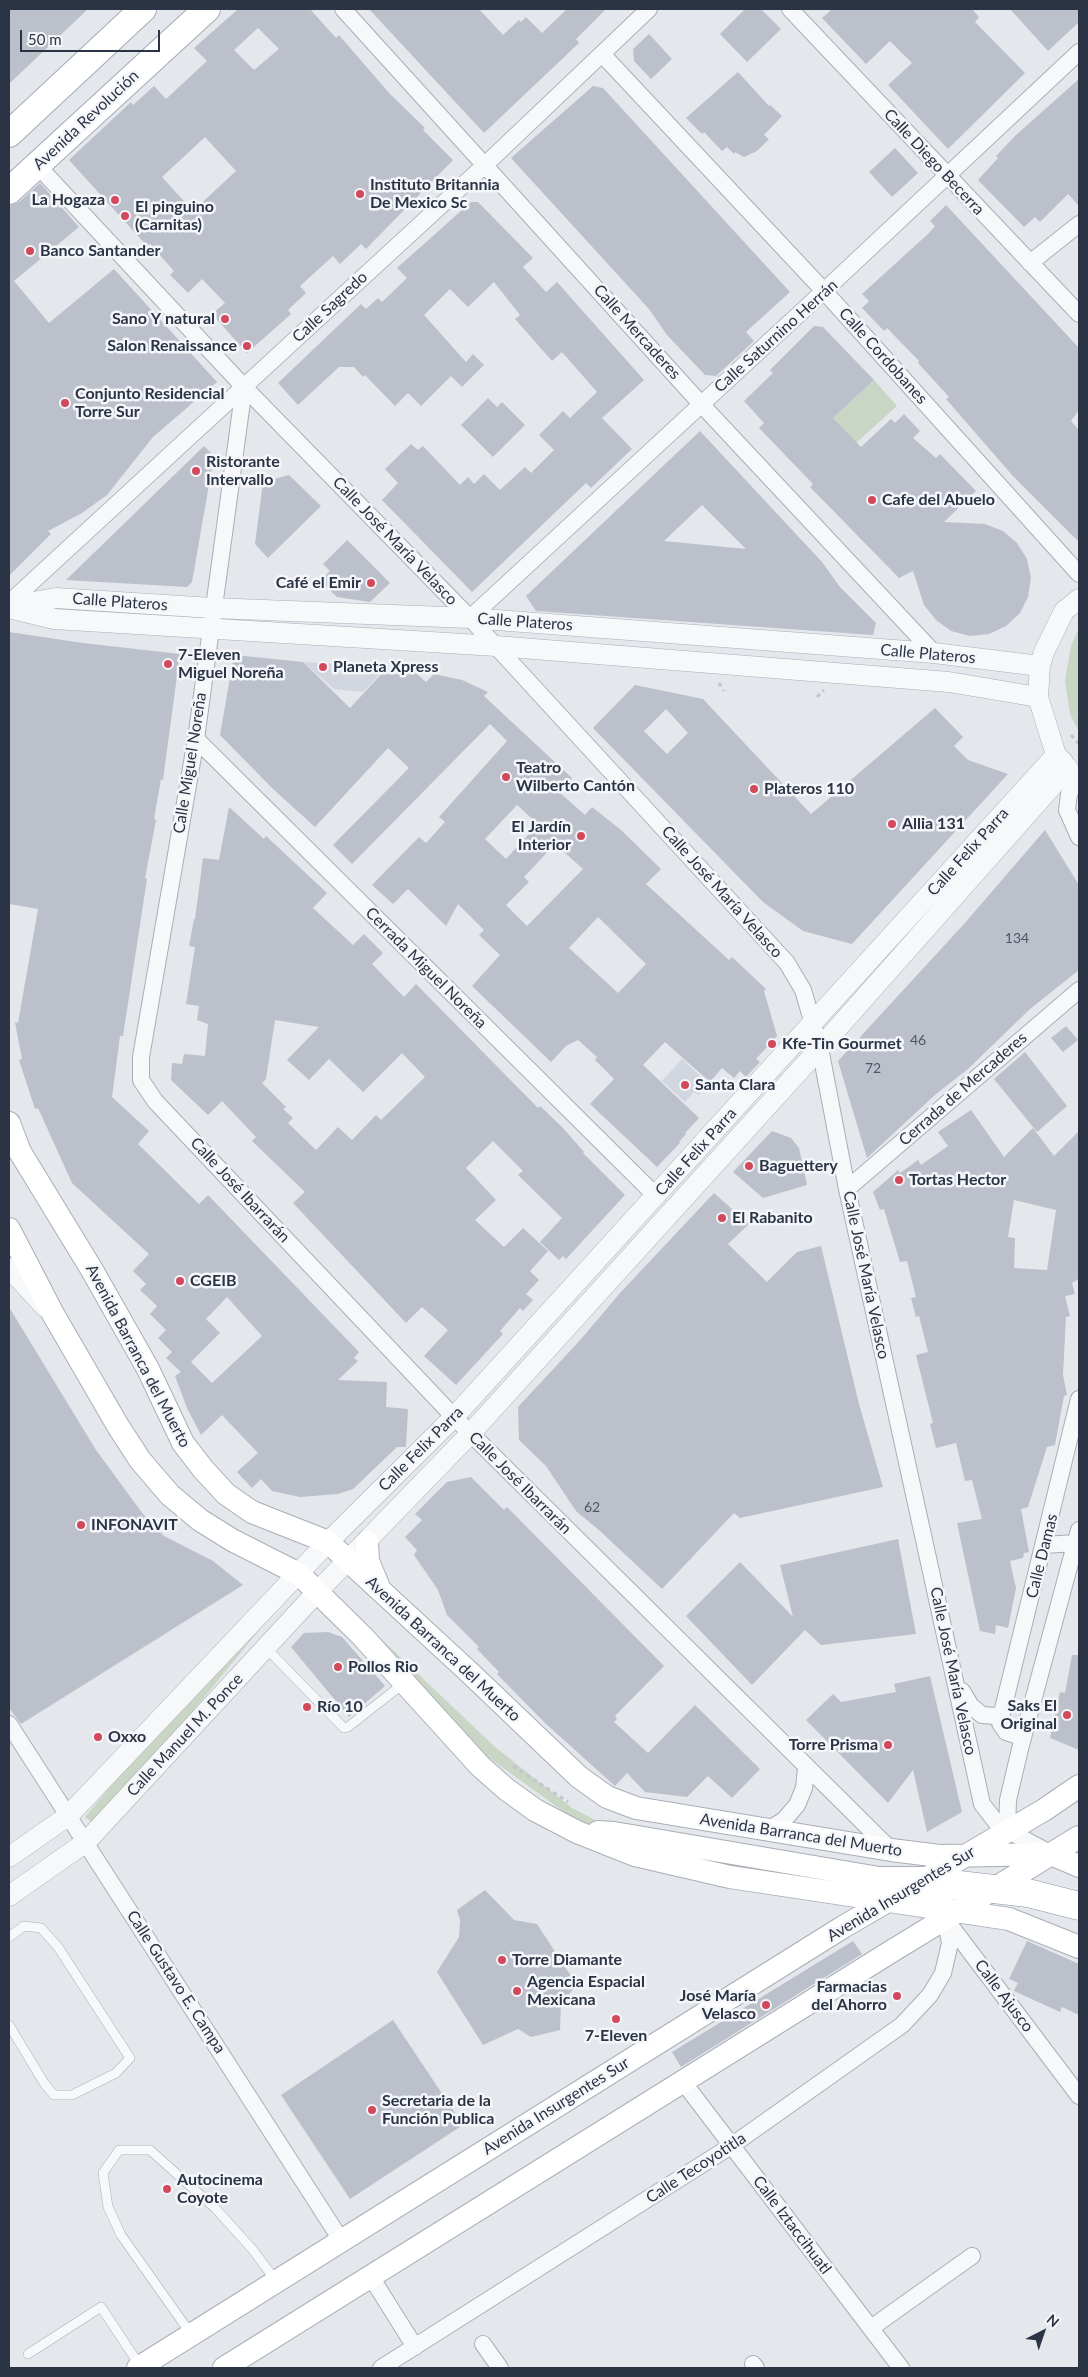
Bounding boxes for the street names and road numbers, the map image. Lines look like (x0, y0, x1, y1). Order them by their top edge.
street label: Avenida Revolución (29, 66, 143, 174)
street label: Calle Diego Becerra (880, 105, 988, 219)
street label: Calle Sagredo (289, 267, 371, 347)
street label: Calle Saturnino Herrán (710, 276, 842, 396)
street label: Calle Mercaderes (589, 281, 685, 383)
street label: Calle Cordobanes (835, 304, 931, 408)
street label: Calle José María Velasco (329, 473, 461, 609)
street label: Calle Plateros (72, 589, 168, 615)
street label: Calle Plateros (477, 609, 573, 635)
street label: Calle Plateros (880, 640, 976, 668)
street label: Calle Miguel Noreña (169, 691, 211, 835)
street label: Calle Felix Parra (923, 804, 1013, 900)
street label: Calle José María Velasco (658, 822, 786, 962)
street label: Cerrada Miguel Noreña (361, 903, 491, 1033)
street label: Cerrada de Mercaderes (895, 1028, 1031, 1150)
street label: Calle Felix Parra (651, 1104, 741, 1200)
street label: Calle José Ibarrarán (186, 1133, 294, 1247)
street label: Calle José María Velasco (839, 1189, 893, 1361)
street label: Avenida Barranca del Muerto (81, 1261, 195, 1451)
street label: Calle Felix Parra (375, 1403, 467, 1495)
street label: Calle José Ibarrarán (465, 1428, 575, 1538)
street label: Calle Damas (1022, 1512, 1062, 1600)
street label: Avenida Barranca del Muerto (362, 1572, 524, 1726)
street label: Calle José María Velasco (926, 1585, 980, 1757)
street label: Calle Manuel M. Ponce (123, 1669, 247, 1801)
street label: Avenida Barranca del Muerto (698, 1810, 904, 1860)
street label: Avenida Insurgentes Sur (824, 1842, 978, 1946)
street label: Calle Gustavo E. Campa (123, 1907, 229, 2057)
street label: Calle Ajusco (971, 1956, 1037, 2036)
street label: Avenida Insurgentes Sur (479, 2053, 633, 2159)
street label: Calle Tecoyotitla (642, 2129, 750, 2207)
street label: Calle Iztaccihuatl (749, 2172, 835, 2278)

